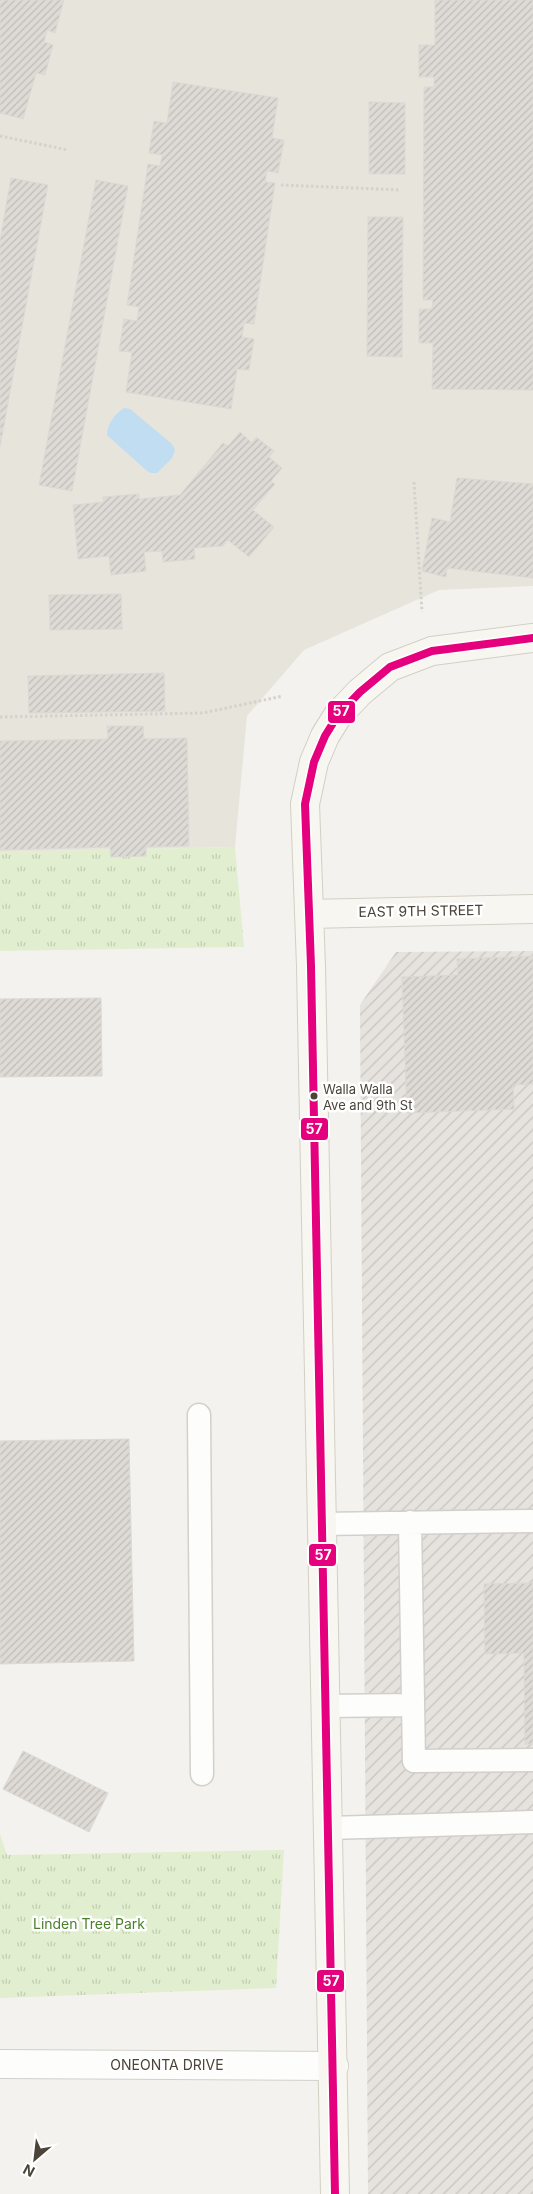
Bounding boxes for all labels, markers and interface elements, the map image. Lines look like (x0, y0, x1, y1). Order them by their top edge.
line badge: 57 (327, 700, 356, 724)
text: 57 (332, 702, 350, 719)
street label: EAST 9TH STREET (358, 901, 484, 920)
place label: Walla Walla Ave and 9th St (323, 1081, 412, 1113)
marker: Walla Walla Ave and 9th St (309, 1091, 319, 1101)
line badge: 57 (300, 1117, 329, 1141)
text: 57 (305, 1120, 323, 1137)
line badge: 57 (308, 1543, 337, 1567)
text: 57 (314, 1546, 332, 1563)
park label: Linden Tree Park (33, 1915, 145, 1932)
line badge: 57 (316, 1969, 345, 1993)
text: 57 (322, 1972, 340, 1989)
street label: ONEONTA DRIVE (110, 2056, 224, 2073)
north arrow (10, 2134, 60, 2184)
text: N (20, 2161, 37, 2181)

